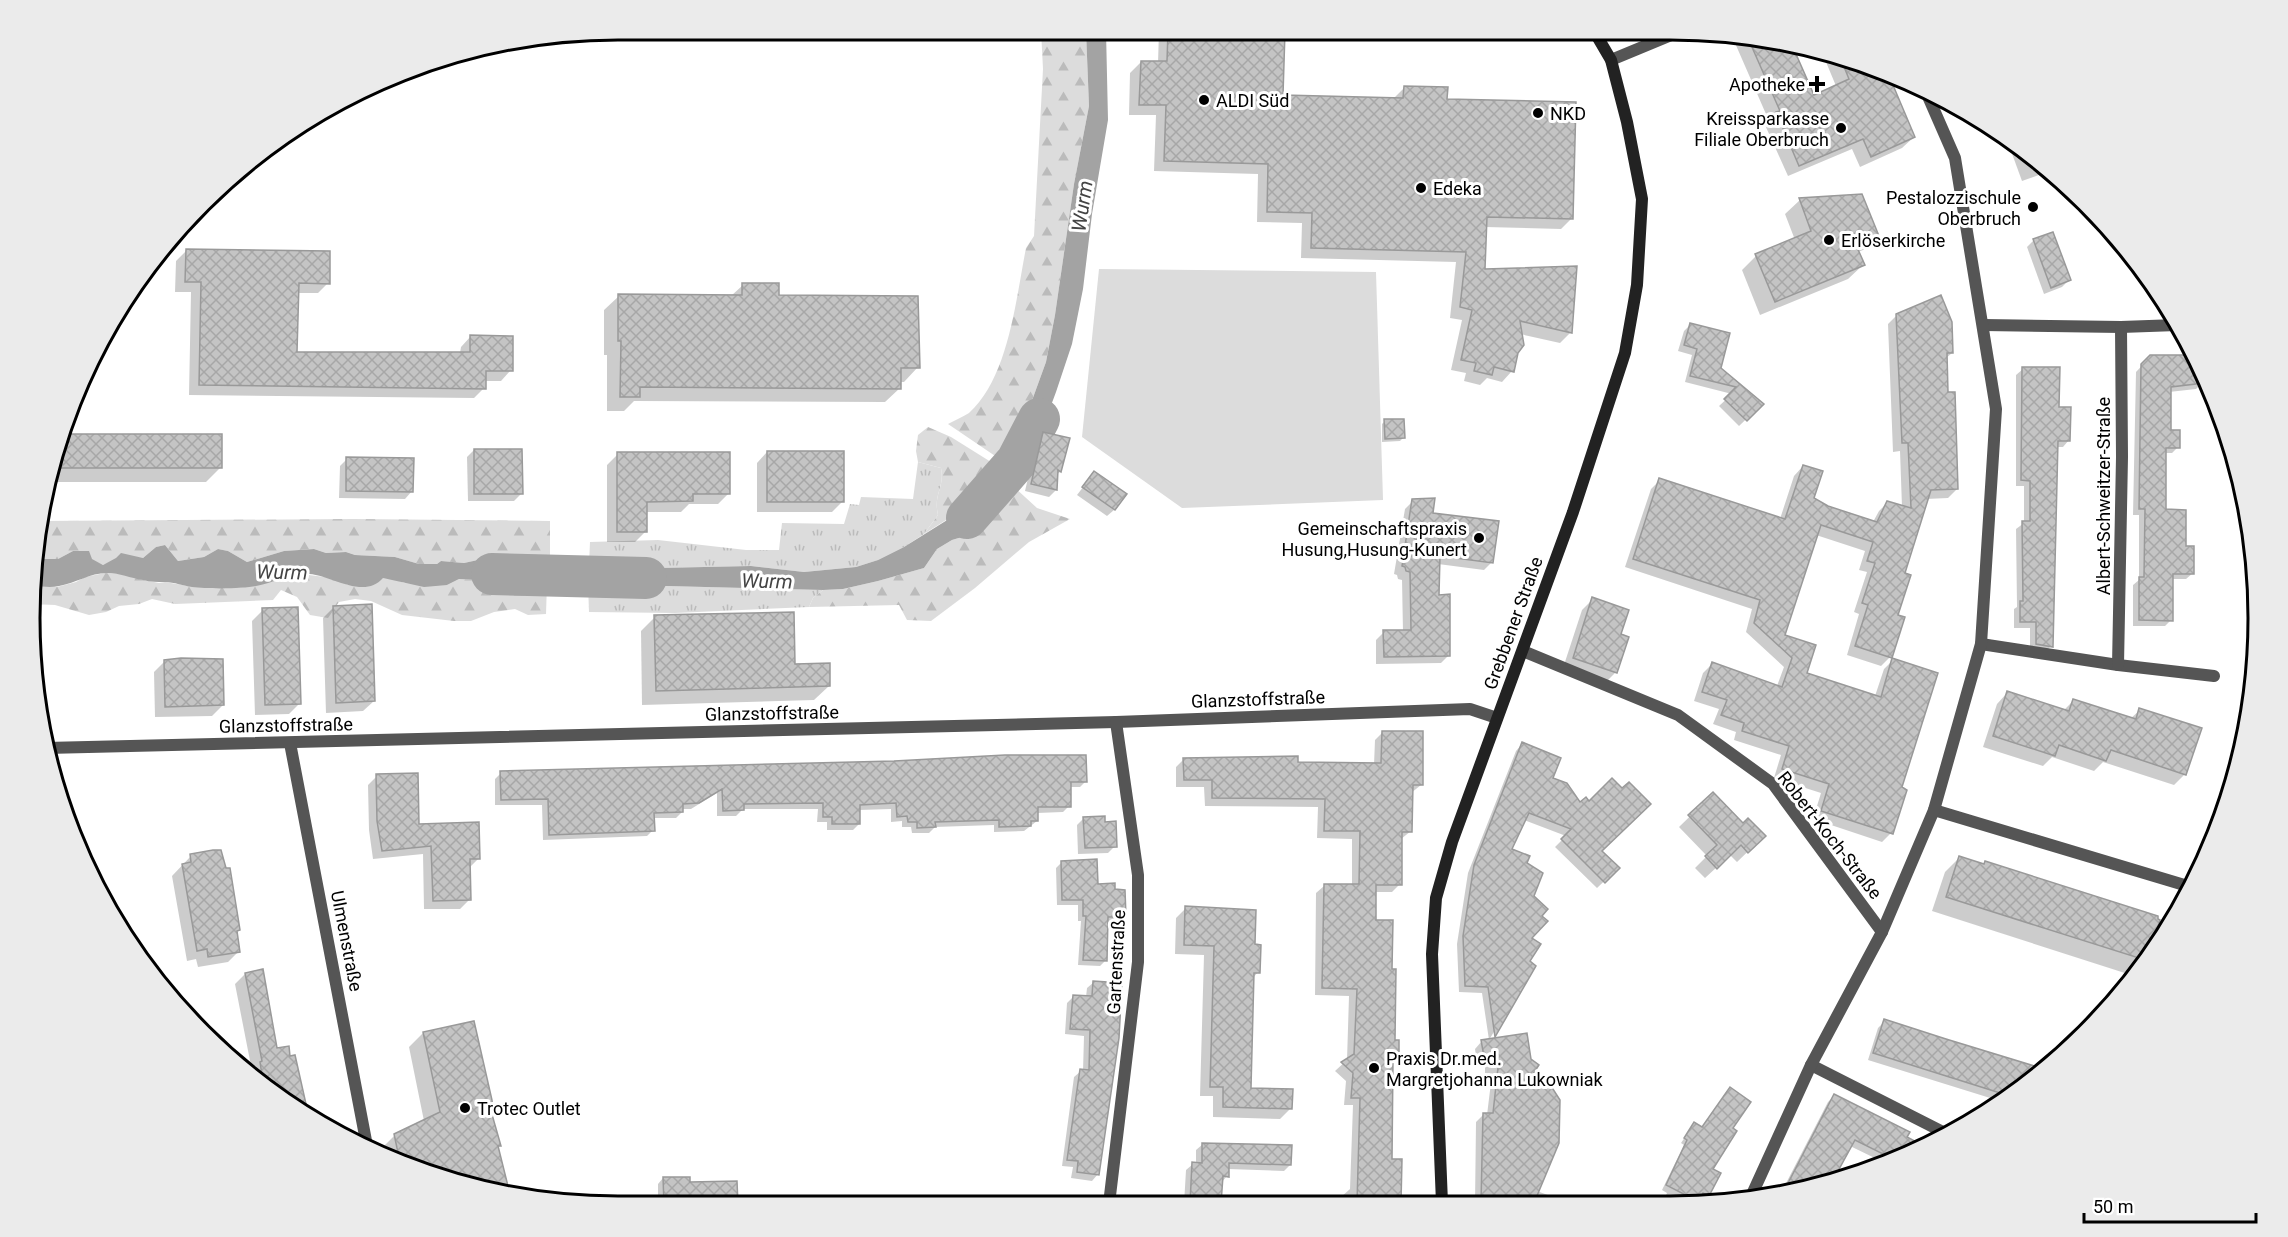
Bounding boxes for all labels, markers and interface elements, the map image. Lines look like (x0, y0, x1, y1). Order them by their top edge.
place label: Apotheke (1729, 74, 1805, 95)
marker: Apotheke (1810, 77, 1824, 91)
place label: ALDI Süd (1216, 90, 1289, 111)
marker: ALDI Süd (1197, 93, 1211, 107)
place label: NKD (1550, 103, 1586, 124)
marker: NKD (1531, 106, 1545, 120)
place label: Kreissparkasse Filiale Oberbruch (1694, 108, 1829, 150)
marker: Kreissparkasse Filiale Oberbruch (1834, 121, 1848, 135)
place label: Edeka (1433, 178, 1482, 199)
water label: Wurm (1067, 179, 1097, 233)
marker: Edeka (1414, 181, 1428, 195)
place label: Pestalozzischule Oberbruch (1886, 187, 2021, 229)
marker: Pestalozzischule Oberbruch (2026, 200, 2040, 214)
place label: Erlöserkirche (1841, 230, 1945, 251)
marker: Erlöserkirche (1822, 233, 1836, 247)
street label: Albert-Schweitzer-Straße (2093, 397, 2114, 595)
place label: Gemeinschaftspraxis Husung,Husung-Kunert (1282, 518, 1467, 560)
marker: Gemeinschaftspraxis Husung,Husung-Kunert (1472, 531, 1486, 545)
street label: Grebbener Straße (1479, 554, 1547, 692)
water label: Wurm (256, 560, 308, 584)
water label: Wurm (741, 569, 793, 593)
street label: Glanzstoffstraße (1191, 686, 1325, 712)
street label: Glanzstoffstraße (705, 701, 839, 725)
street label: Glanzstoffstraße (219, 713, 353, 737)
street label: Robert-Koch-Straße (1774, 767, 1886, 903)
street label: Ulmenstraße (327, 889, 367, 993)
street label: Gartenstraße (1103, 909, 1129, 1015)
place label: Praxis Dr.med. Margretjohanna Lukowniak (1386, 1048, 1604, 1090)
marker: Praxis Dr.med. Margretjohanna Lukowniak (1367, 1061, 1381, 1075)
place label: Trotec Outlet (477, 1098, 581, 1119)
marker: Trotec Outlet (458, 1101, 472, 1115)
scale bar (2084, 1186, 2256, 1224)
text: 50 m (2093, 1196, 2133, 1217)

